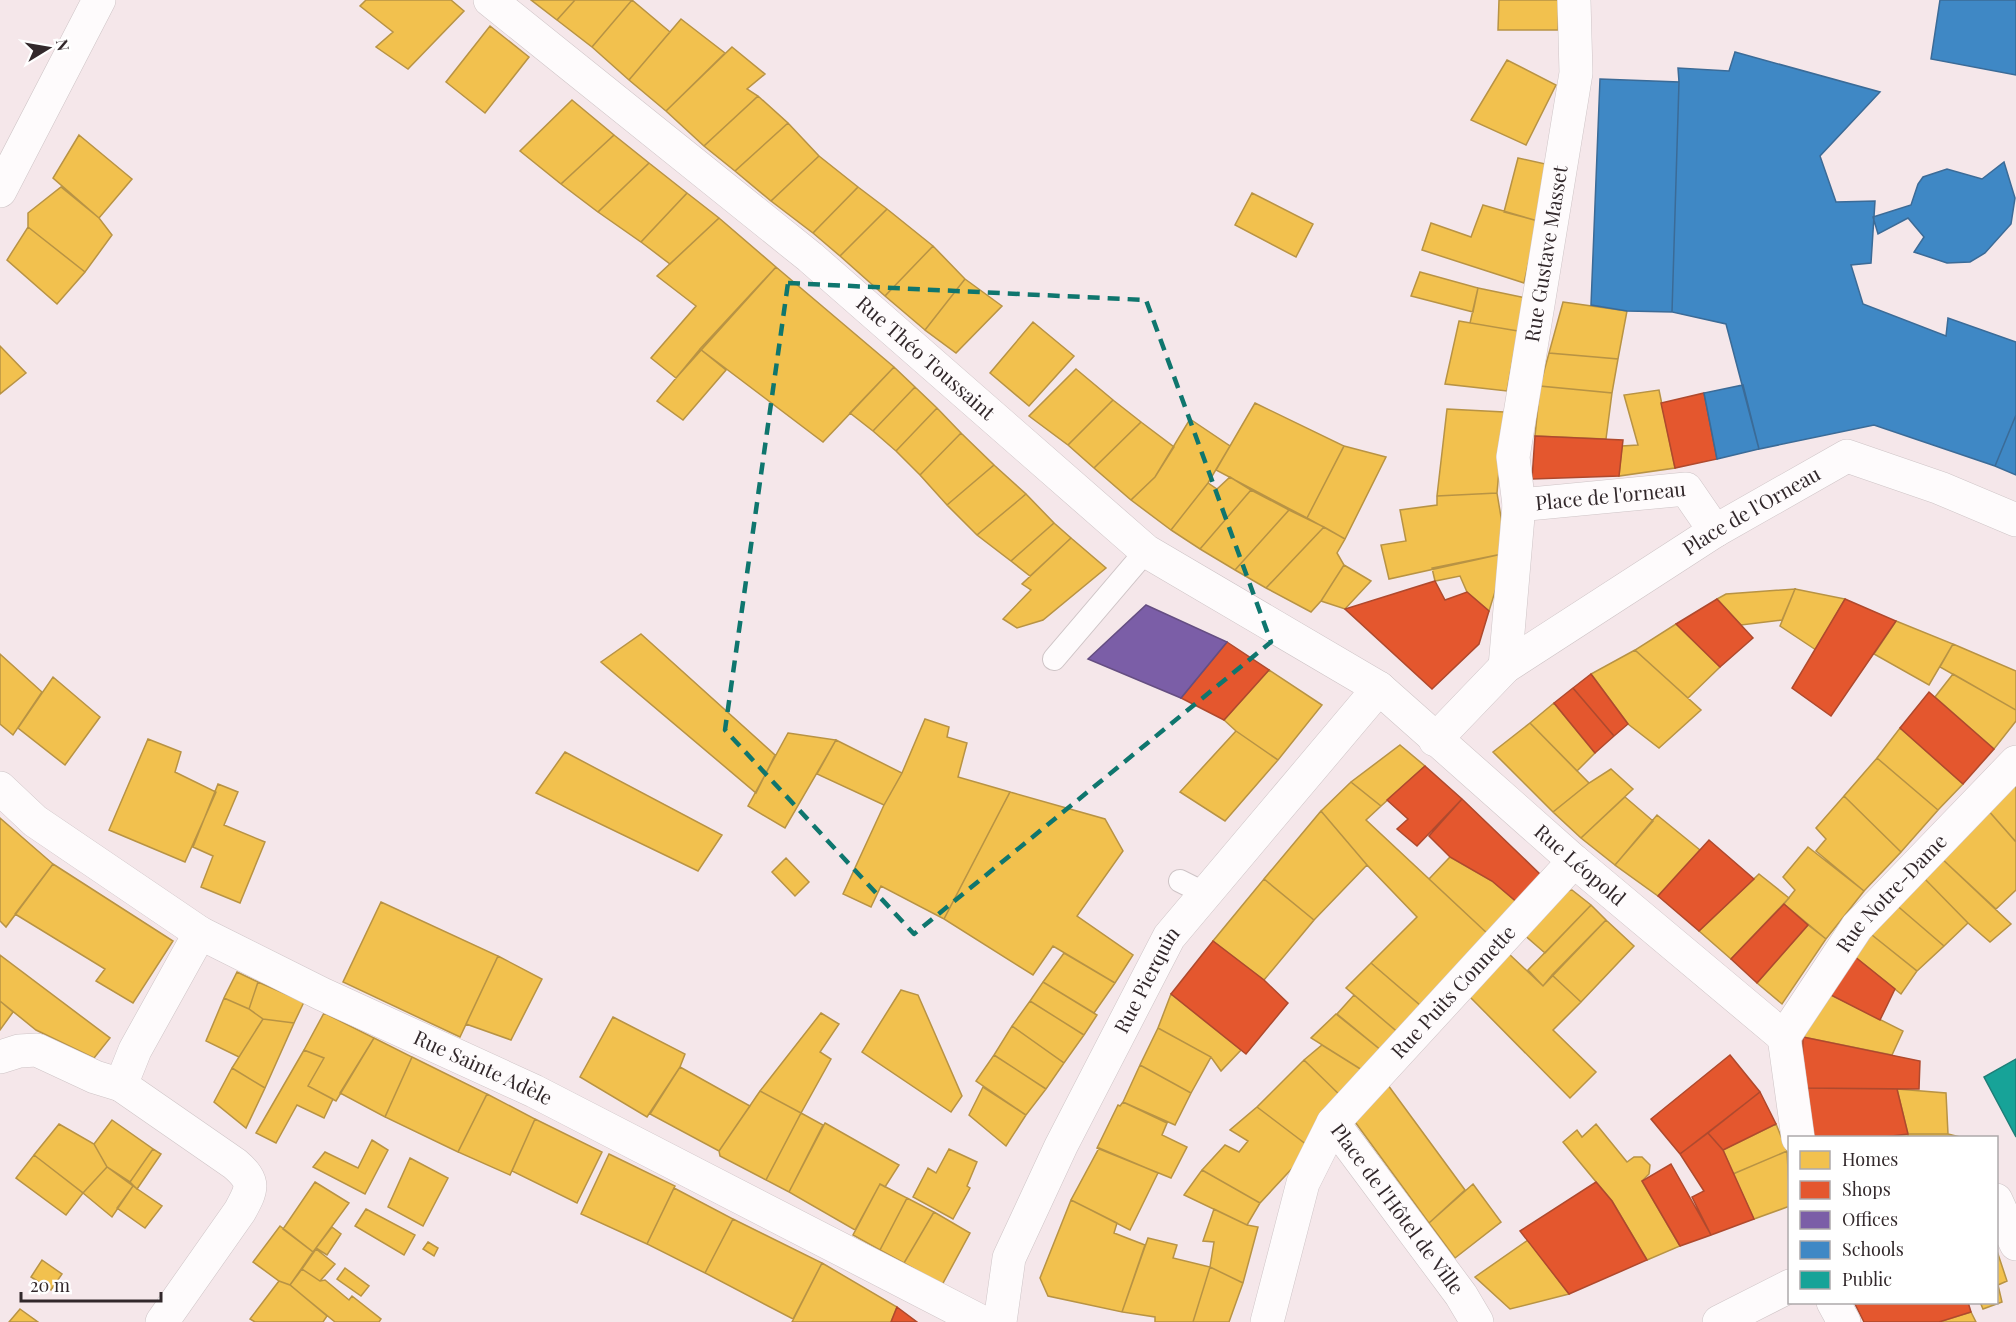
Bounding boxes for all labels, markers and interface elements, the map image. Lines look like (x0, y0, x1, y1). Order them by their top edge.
north arrow (18, 18, 78, 78)
text: N (52, 37, 75, 53)
street label: Rue Gustave Masset (1517, 162, 1573, 344)
street label: Rue Théo Toussaint (852, 289, 1002, 426)
street label: Place de l'Orneau (1677, 459, 1825, 561)
street label: Place de l'orneau (1534, 474, 1687, 515)
street label: Rue Léopold (1529, 817, 1632, 911)
street label: Rue Notre-Dame (1829, 827, 1952, 957)
street label: Rue Puits Connette (1384, 918, 1521, 1063)
street label: Rue Pierquin (1107, 920, 1185, 1037)
street label: Rue Sainte Adèle (410, 1023, 558, 1110)
street label: Place de l'Hôtel de Ville (1326, 1117, 1471, 1299)
legend (1788, 1136, 1998, 1304)
text: Homes (1842, 1147, 1898, 1171)
text: Shops (1842, 1177, 1891, 1201)
text: Offices (1842, 1207, 1898, 1231)
text: Schools (1842, 1237, 1904, 1261)
scale bar (21, 1265, 160, 1303)
text: Public (1842, 1267, 1892, 1291)
text: 20 m (30, 1273, 70, 1297)

